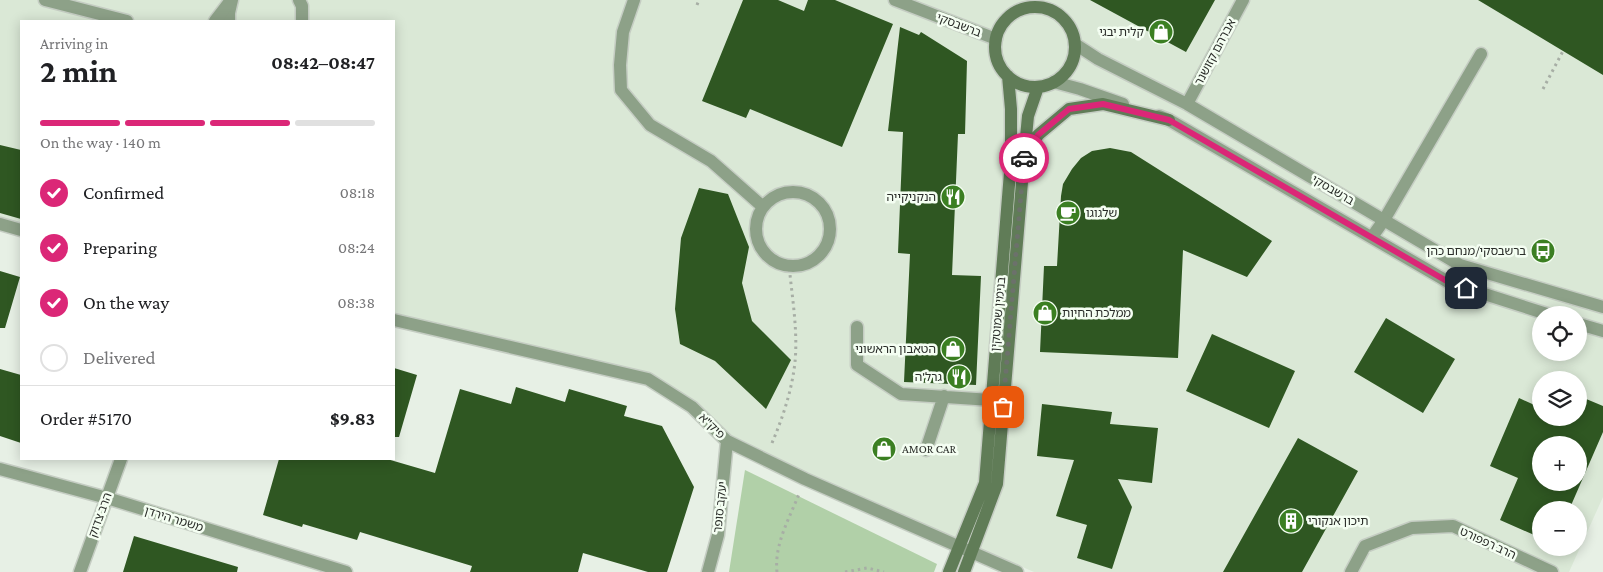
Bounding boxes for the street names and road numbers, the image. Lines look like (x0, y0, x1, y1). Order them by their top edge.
street label: ברשבסקי (935, 10, 983, 40)
street label: אברהם קזושנר (1192, 16, 1239, 88)
street label: ברשבסקי (1309, 172, 1357, 208)
street label: בנימין שמוטקין (988, 276, 1008, 352)
street label: פיק"א (696, 410, 728, 442)
street label: יעקב סופר (710, 480, 730, 534)
street label: הרב צדוק (85, 491, 115, 539)
street label: משמר הירדן (143, 503, 205, 535)
street label: הרב רפפורט (1458, 524, 1518, 562)

